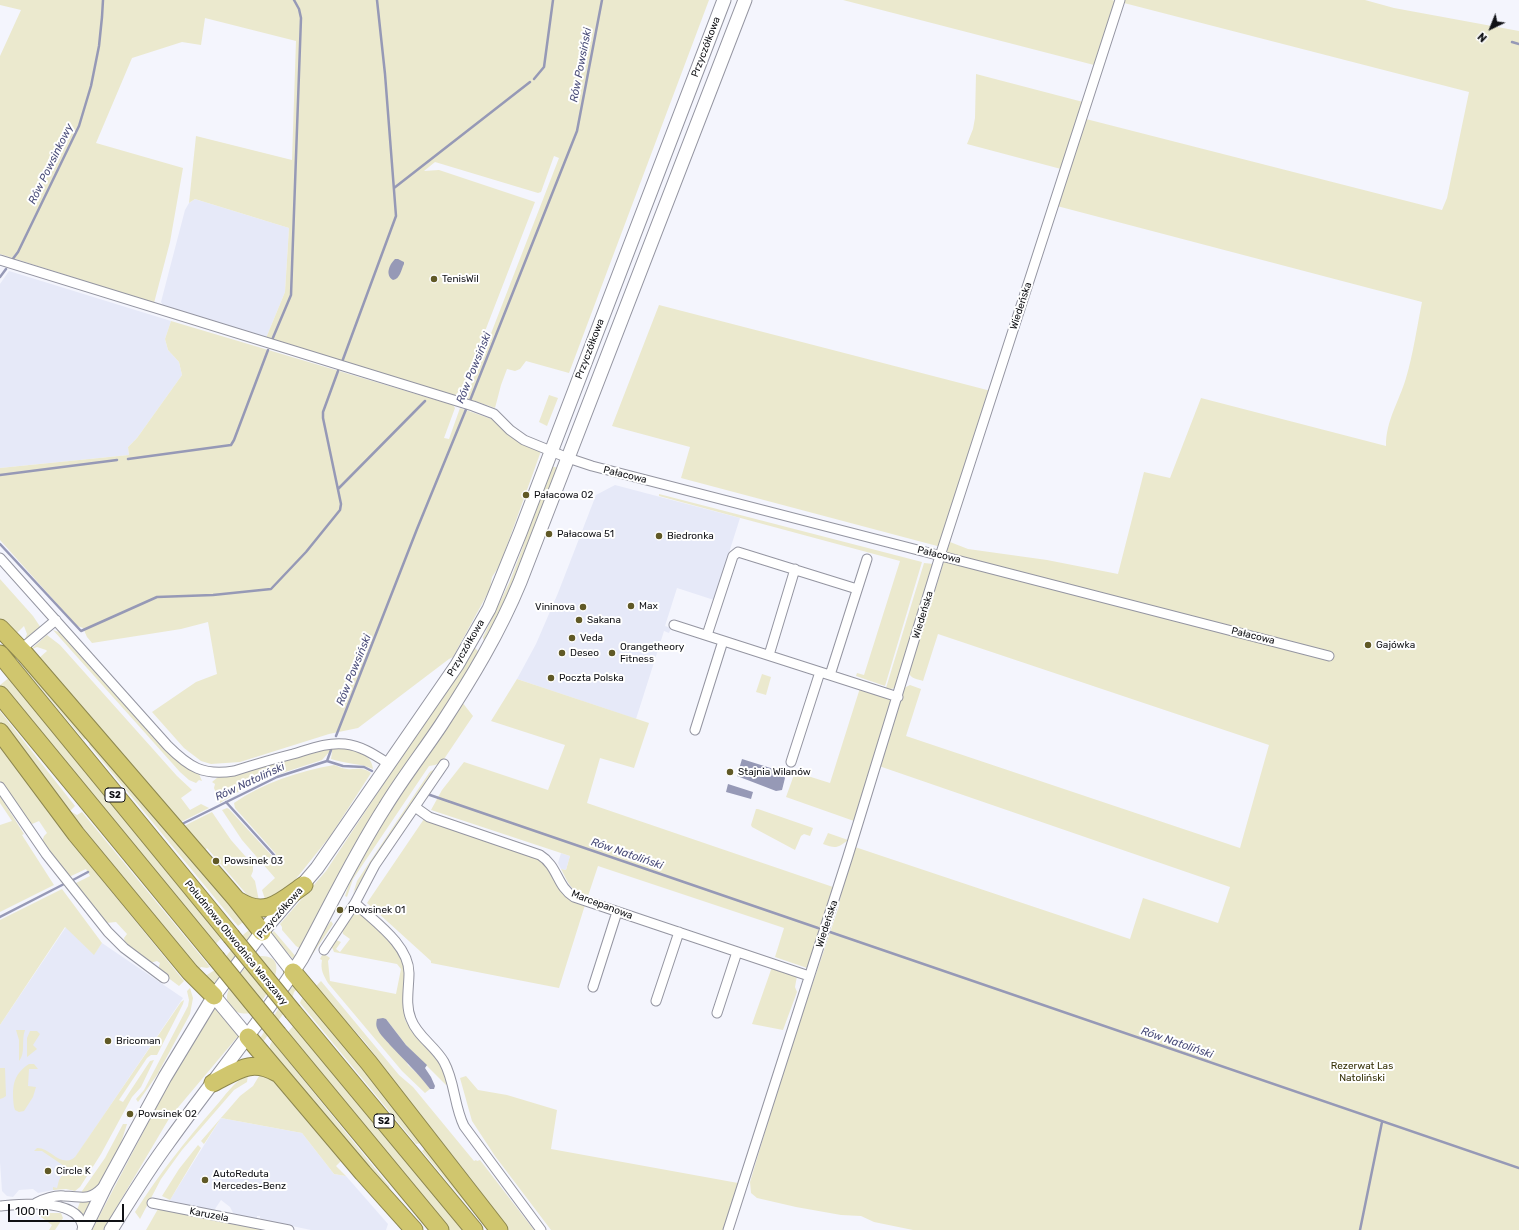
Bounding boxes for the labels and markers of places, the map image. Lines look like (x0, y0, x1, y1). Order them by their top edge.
place label: TenisWil (442, 273, 479, 285)
marker: TenisWil (429, 274, 439, 284)
place label: Pałacowa 02 (534, 489, 593, 501)
marker: Pałacowa 02 (521, 490, 531, 500)
place label: Pałacowa 51 (557, 528, 614, 540)
marker: Pałacowa 51 (544, 529, 554, 539)
place label: Biedronka (667, 530, 714, 542)
marker: Biedronka (654, 531, 664, 541)
place label: Max (639, 600, 658, 612)
place label: Vininova (535, 601, 575, 613)
marker: Max (626, 601, 636, 611)
marker: Vininova (578, 602, 588, 612)
place label: Sakana (587, 614, 621, 626)
marker: Sakana (574, 615, 584, 625)
place label: Veda (580, 632, 603, 644)
marker: Veda (567, 633, 577, 643)
place label: Gajówka (1376, 639, 1415, 651)
marker: Gajówka (1363, 640, 1373, 650)
place label: Orangetheory Fitness (620, 641, 684, 664)
place label: Deseo (570, 647, 599, 659)
marker: Deseo (557, 648, 567, 658)
marker: Orangetheory Fitness (607, 648, 617, 658)
place label: Poczta Polska (559, 672, 624, 684)
marker: Poczta Polska (546, 673, 556, 683)
place label: Stajnia Wilanów (738, 766, 811, 778)
marker: Stajnia Wilanów (725, 767, 735, 777)
place label: Powsinek 03 (224, 855, 283, 867)
marker: Powsinek 03 (211, 856, 221, 866)
place label: Powsinek 01 (348, 904, 405, 916)
marker: Powsinek 01 (335, 905, 345, 915)
place label: Bricoman (116, 1035, 161, 1047)
marker: Bricoman (103, 1036, 113, 1046)
place label: Powsinek 02 (138, 1108, 197, 1120)
marker: Powsinek 02 (125, 1109, 135, 1119)
place label: Circle K (56, 1165, 91, 1177)
marker: Circle K (43, 1166, 53, 1176)
place label: AutoReduta Mercedes-Benz (213, 1168, 286, 1192)
marker: AutoReduta Mercedes-Benz (200, 1175, 210, 1185)

